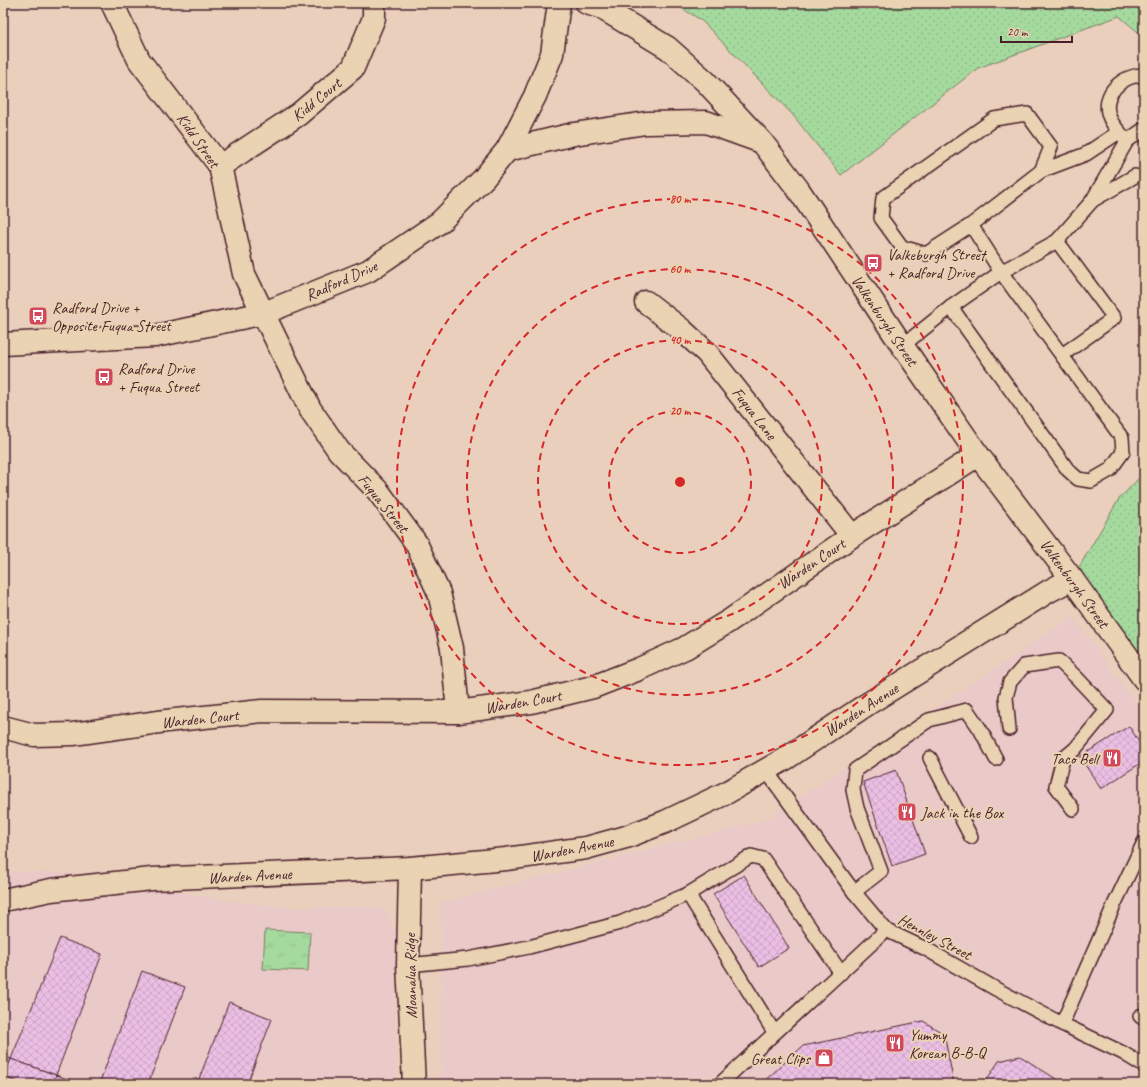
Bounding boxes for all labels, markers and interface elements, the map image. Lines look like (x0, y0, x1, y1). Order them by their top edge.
scale bar (1001, 18, 1072, 44)
text: 20 m (1007, 24, 1029, 40)
street label: Kidd Court (288, 73, 347, 126)
street label: Kidd Street (172, 109, 225, 173)
text: 80 m (670, 191, 691, 207)
place label: Valkeburgh Street + Radford Drive (887, 245, 988, 283)
bus stop icon: Valkeburgh Street + Radford Drive (862, 252, 884, 274)
street label: Radford Drive (302, 256, 382, 306)
text: 60 m (670, 261, 692, 277)
street label: Valkenburgh Street (846, 271, 923, 371)
place label: Radford Drive + Opposite Fuqua Street (52, 298, 172, 336)
bus stop icon: Radford Drive + Opposite Fuqua Street (27, 305, 49, 327)
text: 40 m (670, 332, 691, 348)
place label: Radford Drive + Fuqua Street (118, 359, 201, 397)
bus stop icon: Radford Drive + Fuqua Street (93, 366, 115, 388)
street label: Fuqua Lane (727, 383, 782, 445)
text: 20 m (670, 403, 691, 419)
street label: Fuqua Street (353, 470, 414, 538)
centre of rings (673, 475, 687, 489)
street label: Warden Court (774, 533, 850, 594)
street label: Valkenburgh Street (1035, 535, 1114, 633)
street label: Warden Avenue (821, 678, 904, 741)
street label: Warden Court (484, 685, 565, 719)
street label: Warden Court (161, 705, 241, 733)
restaurant icon: Taco Bell (1101, 747, 1123, 769)
place label: Taco Bell (1051, 749, 1101, 769)
restaurant icon: Jack in the Box (896, 801, 918, 823)
place label: Jack in the Box (920, 803, 1005, 823)
street label: Warden Avenue (529, 831, 617, 867)
street label: Warden Avenue (208, 864, 294, 888)
street label: Hennley Street (894, 909, 976, 965)
street label: Moanalua Ridge (400, 932, 422, 1019)
place label: Yummy Korean B-B-Q (909, 1025, 987, 1063)
restaurant icon: Yummy Korean B-B-Q (884, 1032, 906, 1054)
shop icon: Great Clips (813, 1047, 835, 1069)
place label: Great Clips (751, 1049, 812, 1069)

